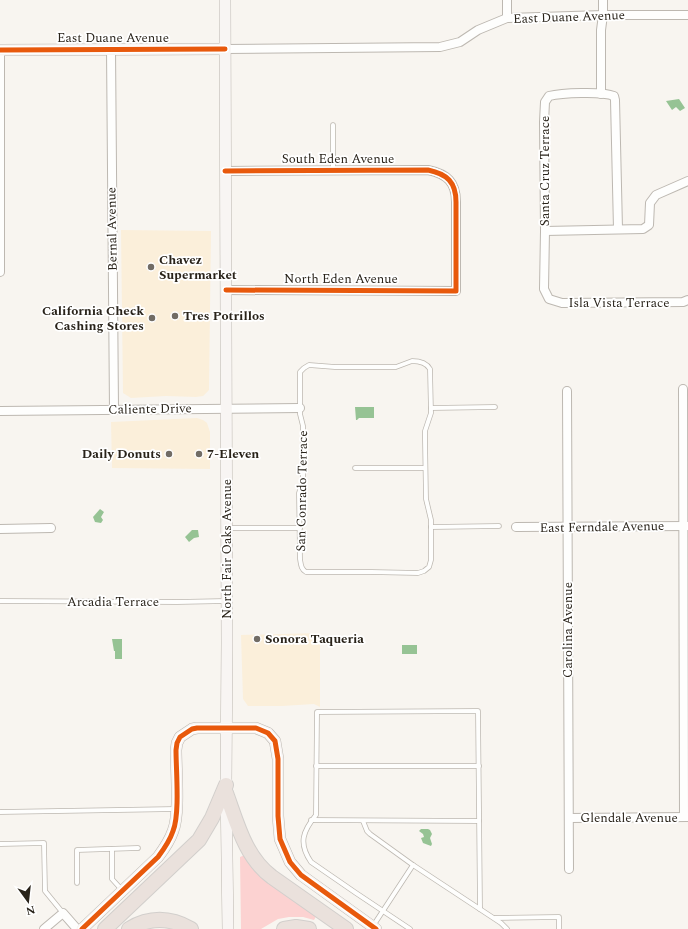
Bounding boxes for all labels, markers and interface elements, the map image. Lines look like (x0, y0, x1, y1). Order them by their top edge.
street label: East Duane Avenue (513, 5, 625, 29)
street label: East Duane Avenue (57, 28, 169, 48)
street label: Santa Cruz Terrace (535, 116, 555, 226)
street label: South Eden Avenue (282, 149, 394, 169)
street label: Bernal Avenue (101, 187, 123, 271)
place label: Chavez Supermarket (159, 250, 237, 285)
marker: Chavez Supermarket (146, 262, 156, 272)
street label: North Eden Avenue (284, 269, 398, 289)
street label: Isla Vista Terrace (568, 293, 670, 313)
place label: California Check Cashing Stores (42, 301, 144, 336)
place label: Tres Potrillos (183, 306, 265, 326)
marker: Tres Potrillos (170, 311, 180, 321)
marker: California Check Cashing Stores (147, 313, 157, 323)
street label: Caliente Drive (108, 398, 192, 420)
street label: San Conrado Terrace (291, 430, 313, 552)
place label: Daily Donuts (82, 444, 161, 464)
place label: 7-Eleven (207, 444, 259, 464)
marker: Daily Donuts (164, 449, 174, 459)
marker: 7-Eleven (194, 449, 204, 459)
street label: North Fair Oaks Avenue (217, 479, 237, 619)
street label: East Ferndale Avenue (540, 516, 664, 538)
street label: Carolina Avenue (558, 582, 578, 678)
street label: Arcadia Terrace (67, 592, 159, 612)
place label: Sonora Taqueria (265, 629, 364, 649)
marker: Sonora Taqueria (252, 634, 262, 644)
street label: Glendale Avenue (580, 808, 678, 828)
north arrow (8, 881, 48, 921)
text: N (24, 901, 37, 920)

